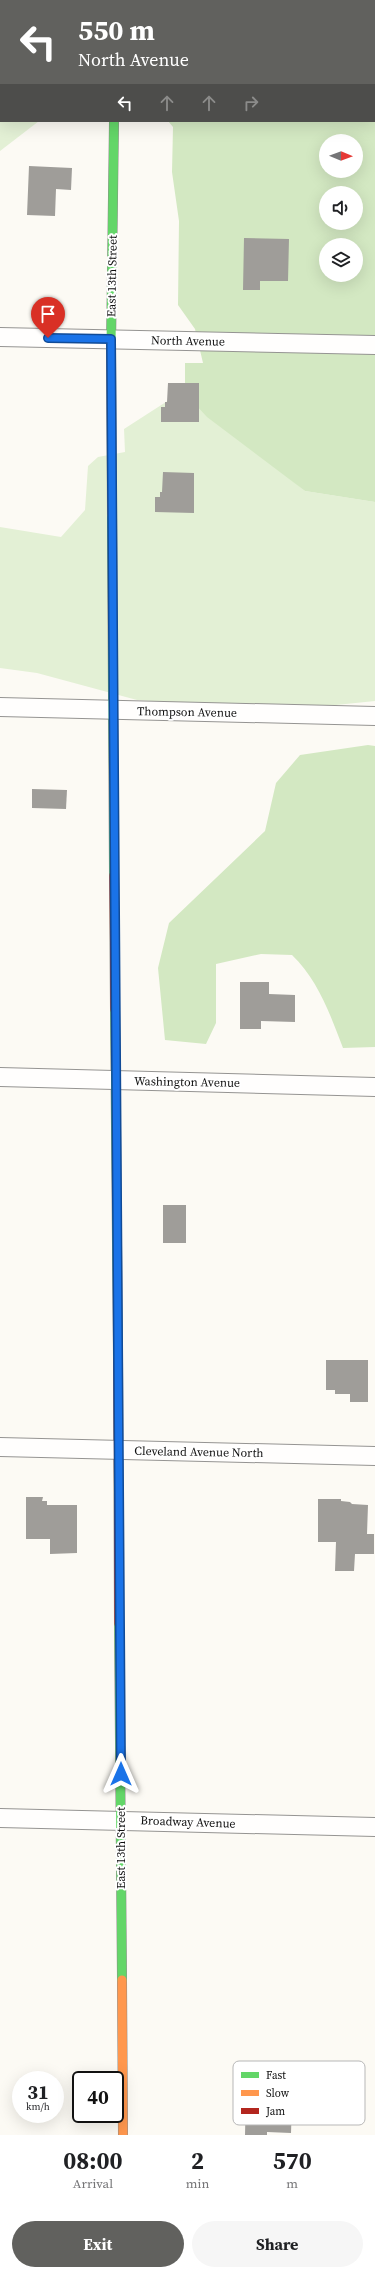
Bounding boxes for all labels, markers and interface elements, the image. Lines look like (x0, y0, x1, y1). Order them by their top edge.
text: 550 m (78, 11, 155, 49)
icon: left (12, 16, 64, 68)
text: North Avenue (78, 47, 189, 72)
icon: left (114, 92, 136, 114)
icon: ahead (156, 92, 178, 114)
icon: ahead (198, 92, 220, 114)
icon: right (240, 92, 262, 114)
north arrow (319, 134, 363, 178)
map controls (319, 134, 363, 282)
button: sound (319, 186, 363, 230)
street label: East 13th Street (103, 235, 121, 317)
button: layers (319, 238, 363, 282)
pin (31, 297, 65, 338)
icon: arrive (37, 303, 59, 325)
street label: North Avenue (151, 332, 225, 350)
street label: Thompson Avenue (137, 703, 237, 721)
street label: Washington Avenue (134, 1073, 240, 1091)
street label: Cleveland Avenue North (134, 1443, 264, 1461)
position arrow (100, 1753, 142, 1795)
street label: East 13th Street (113, 1807, 129, 1889)
street label: Broadway Avenue (140, 1812, 236, 1832)
legend (233, 2061, 365, 2125)
text: Fast (266, 2068, 286, 2083)
speed limit sign: 40 (72, 2071, 124, 2123)
text: 31 (27, 2078, 49, 2106)
text: Slow (266, 2086, 290, 2101)
text: km/h (26, 2100, 50, 2113)
text: Jam (265, 2104, 285, 2119)
text: 08:00 (63, 2144, 123, 2177)
text: 2 (191, 2144, 204, 2177)
text: 570 (273, 2144, 312, 2177)
text: Arrival (73, 2175, 113, 2192)
text: min (186, 2175, 209, 2192)
text: m (286, 2175, 298, 2192)
button: Exit (12, 2221, 184, 2267)
button: Share (192, 2221, 363, 2267)

